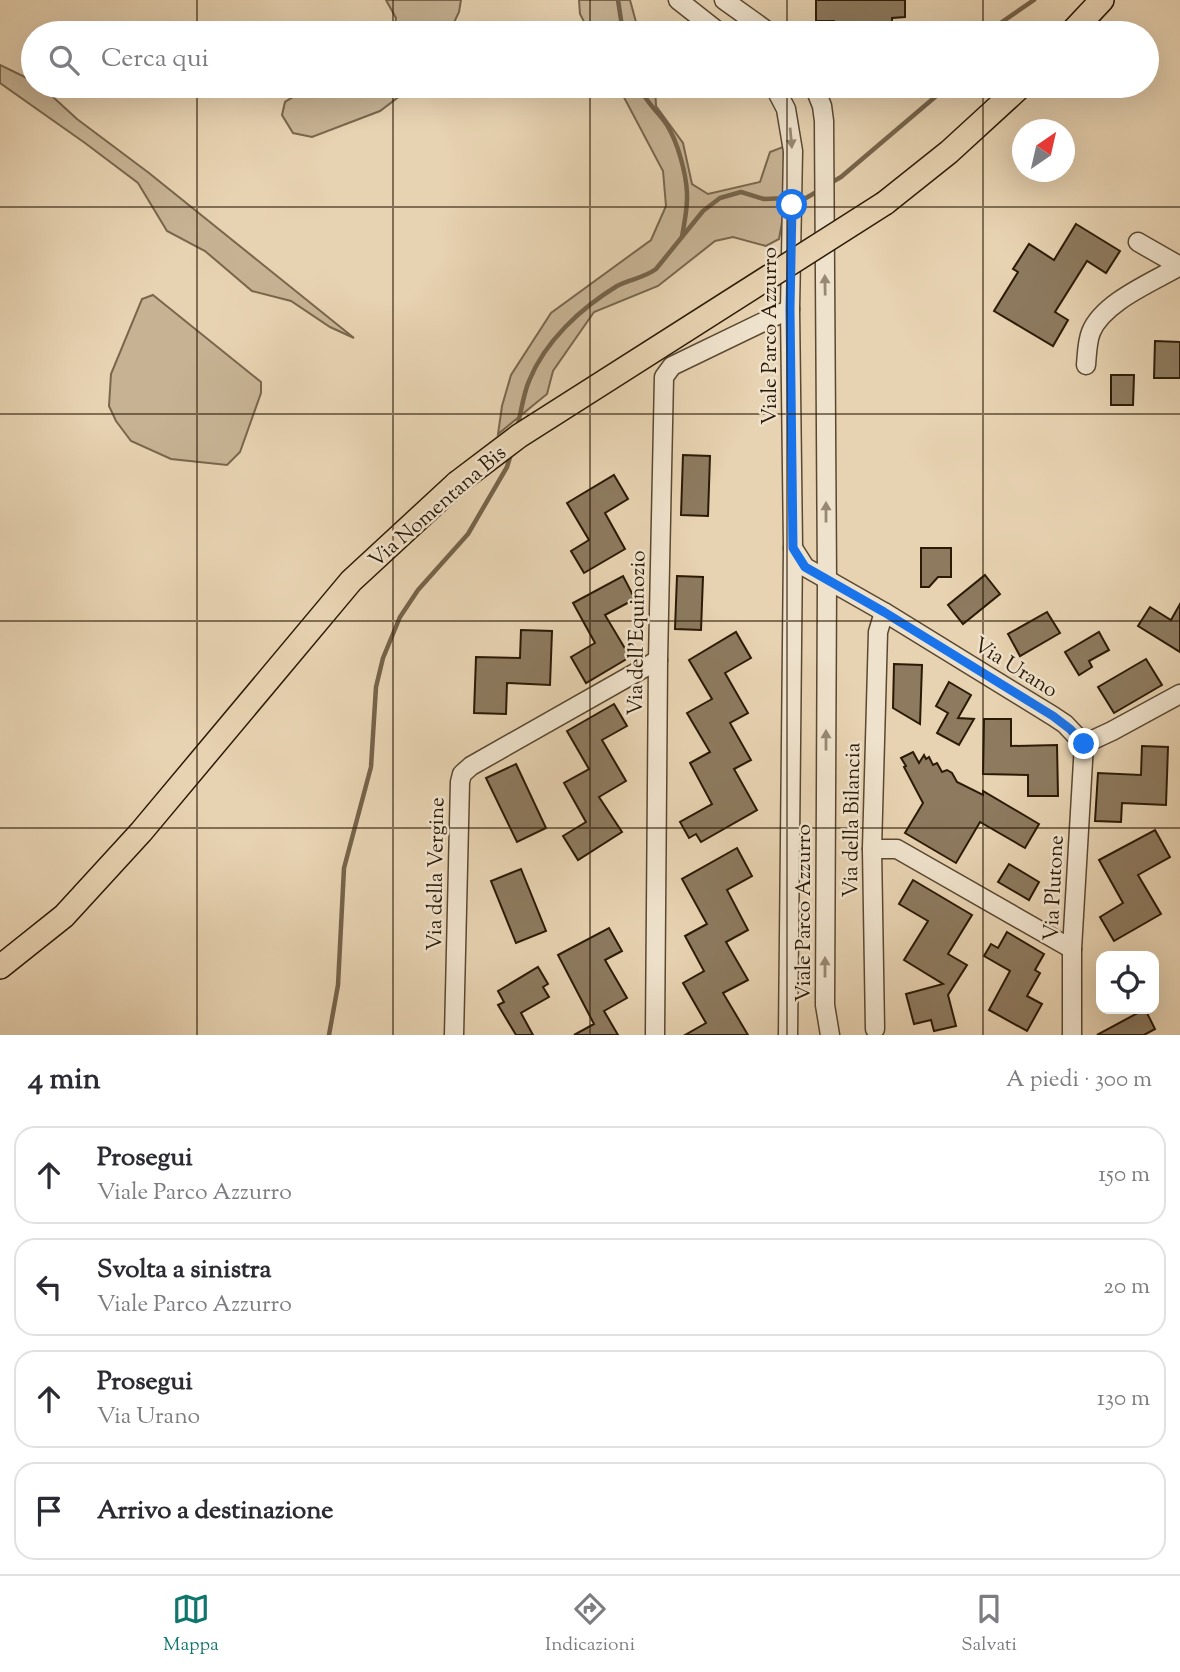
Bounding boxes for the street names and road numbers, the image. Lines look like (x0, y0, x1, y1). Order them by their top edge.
street label: Viale Parco Azzurro (756, 247, 786, 425)
street label: Via Nomentana Bis (363, 439, 514, 576)
street label: Via dell'Equinozio (622, 550, 654, 716)
street label: Via Urano (967, 631, 1063, 706)
street label: Via della Bilancia (837, 742, 869, 898)
street label: Via della Vergine (421, 797, 453, 951)
street label: Viale Parco Azzurro (790, 824, 820, 1002)
street label: Via Plutone (1037, 834, 1073, 942)

